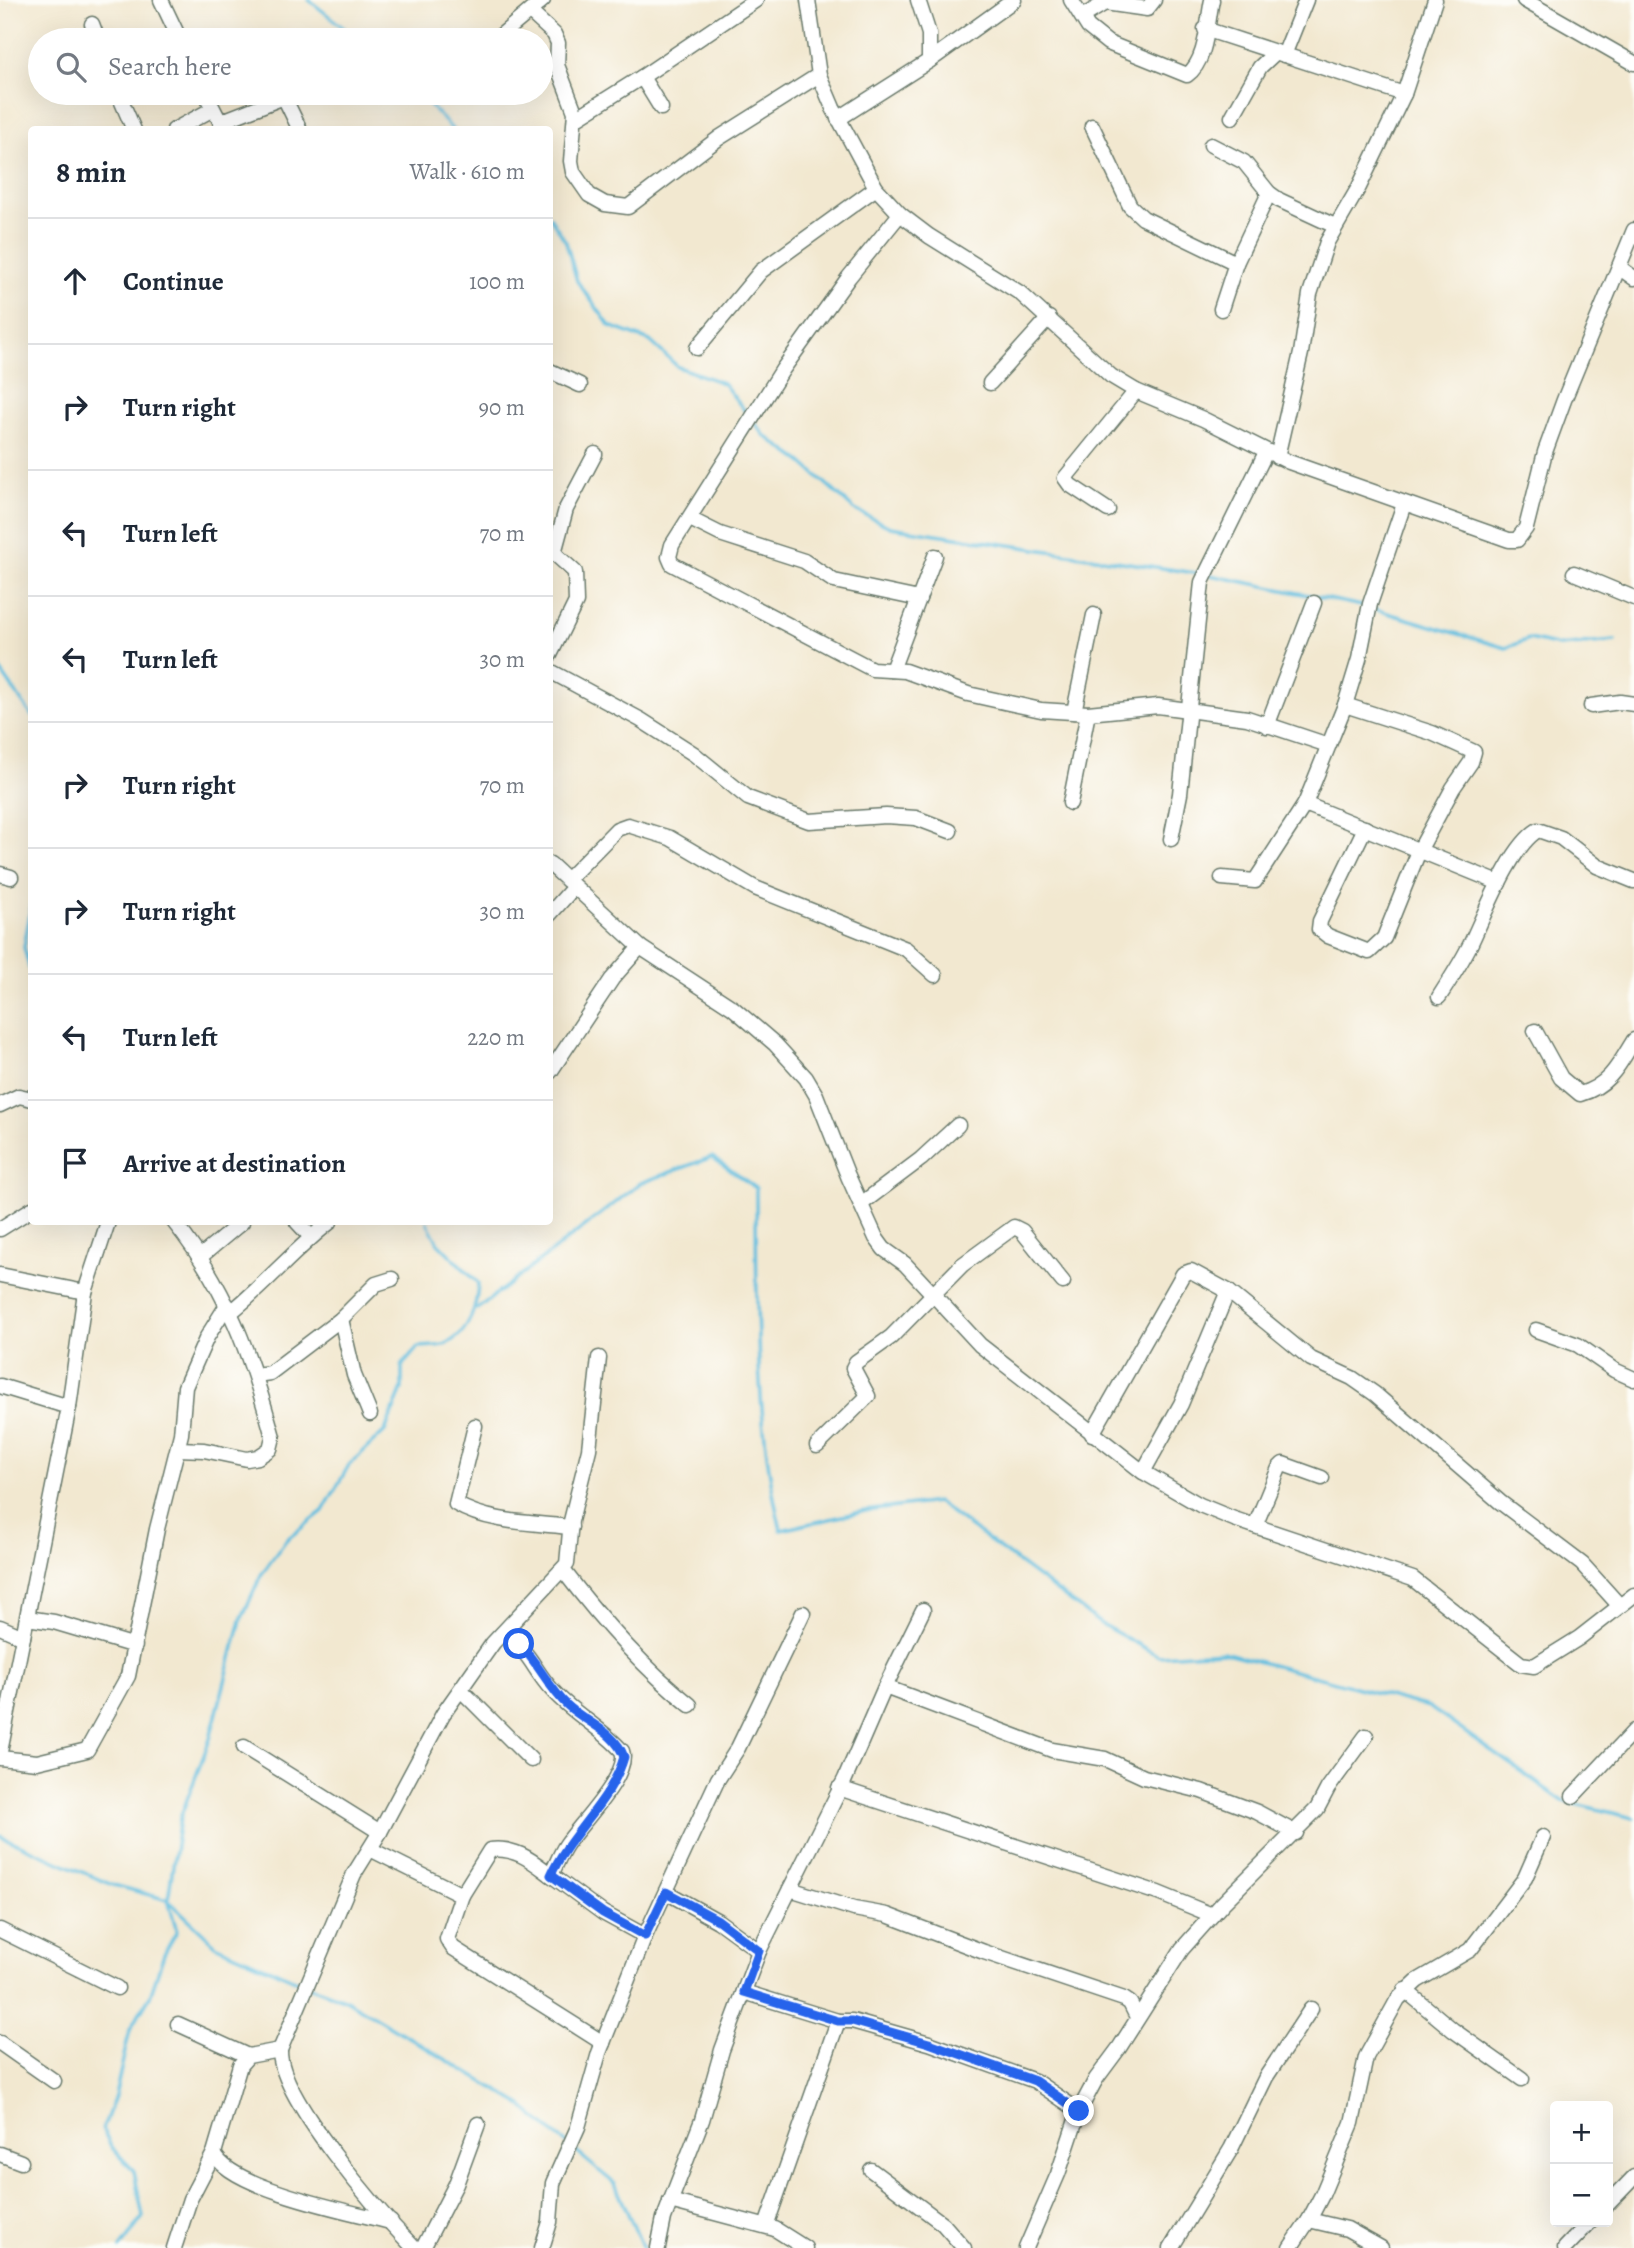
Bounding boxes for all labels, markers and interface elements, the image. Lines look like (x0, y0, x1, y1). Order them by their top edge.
search box (28, 28, 553, 105)
icon: search (52, 48, 90, 86)
text: Search here (108, 49, 232, 84)
text: 8 min (56, 152, 126, 192)
text: Walk · 610 m (410, 156, 525, 187)
icon: ahead (56, 262, 94, 300)
text: Continue (123, 264, 224, 299)
text: 100 m (469, 266, 525, 297)
icon: right (56, 388, 94, 426)
text: Turn right (123, 390, 236, 425)
text: 90 m (479, 392, 525, 423)
icon: left (56, 514, 94, 552)
text: Turn left (123, 516, 218, 551)
text: 70 m (479, 518, 525, 549)
icon: left (56, 640, 94, 678)
text: Turn left (123, 642, 218, 677)
text: 30 m (479, 644, 525, 675)
icon: right (56, 766, 94, 804)
text: Turn right (123, 768, 236, 803)
text: 70 m (479, 770, 525, 801)
icon: right (56, 892, 94, 930)
text: Turn right (123, 894, 236, 929)
text: 30 m (479, 896, 525, 927)
icon: left (56, 1018, 94, 1056)
text: Turn left (123, 1020, 218, 1055)
text: 220 m (467, 1022, 525, 1053)
icon: arrive (56, 1144, 94, 1182)
text: Arrive at destination (123, 1146, 346, 1181)
route start (503, 1628, 534, 1659)
route end (1063, 2095, 1094, 2126)
map controls (1550, 2101, 1613, 2227)
button: + (1550, 2101, 1613, 2164)
button: − (1550, 2164, 1613, 2227)

